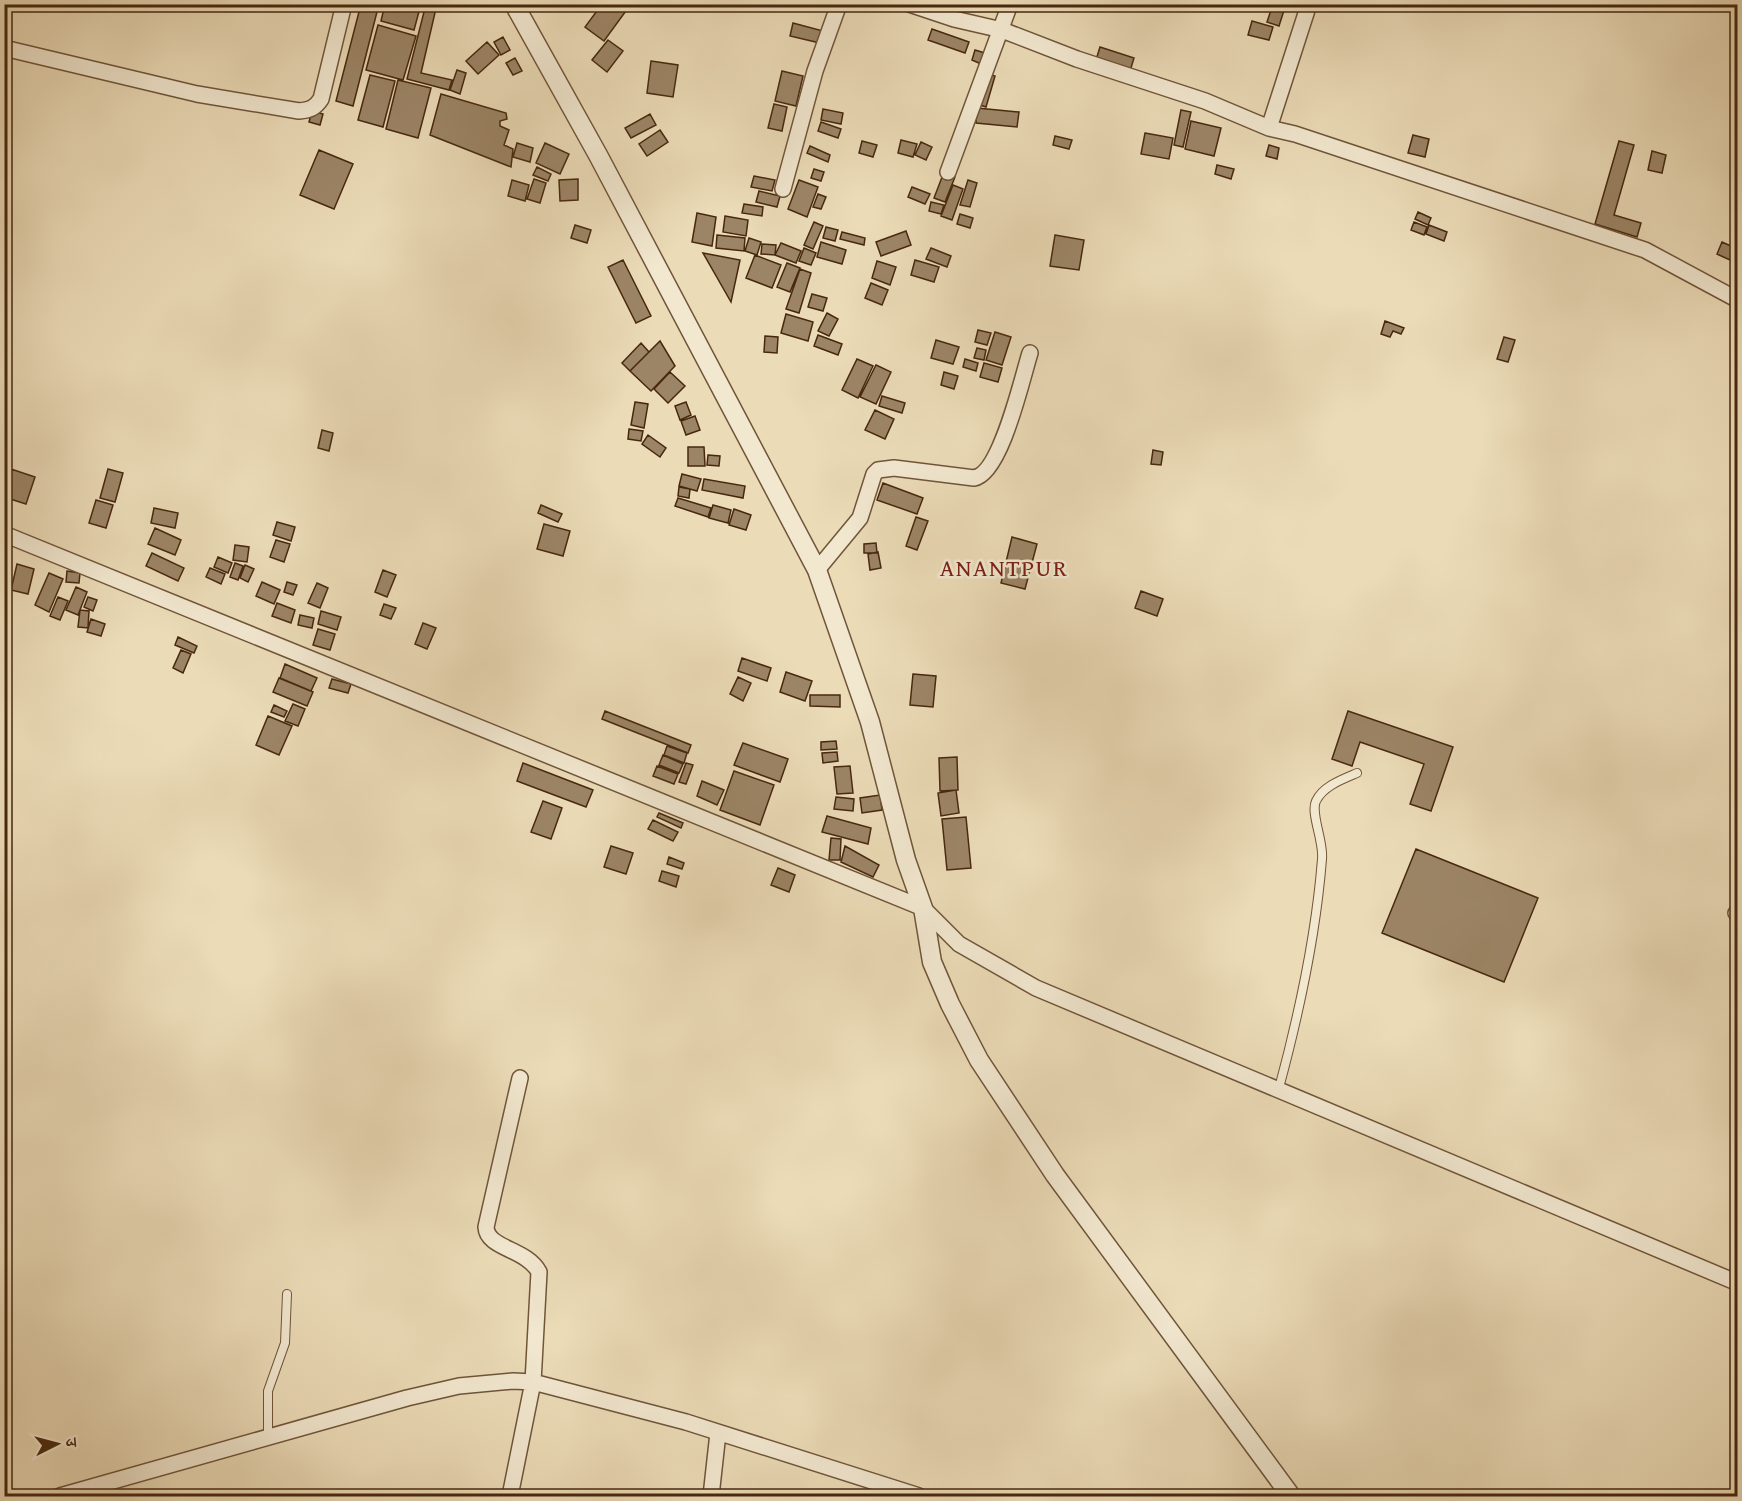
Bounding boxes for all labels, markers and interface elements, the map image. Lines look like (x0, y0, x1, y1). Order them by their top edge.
district label: ANANTPUR (940, 550, 1068, 585)
north arrow (27, 1414, 87, 1474)
text: उ (59, 1436, 84, 1450)

